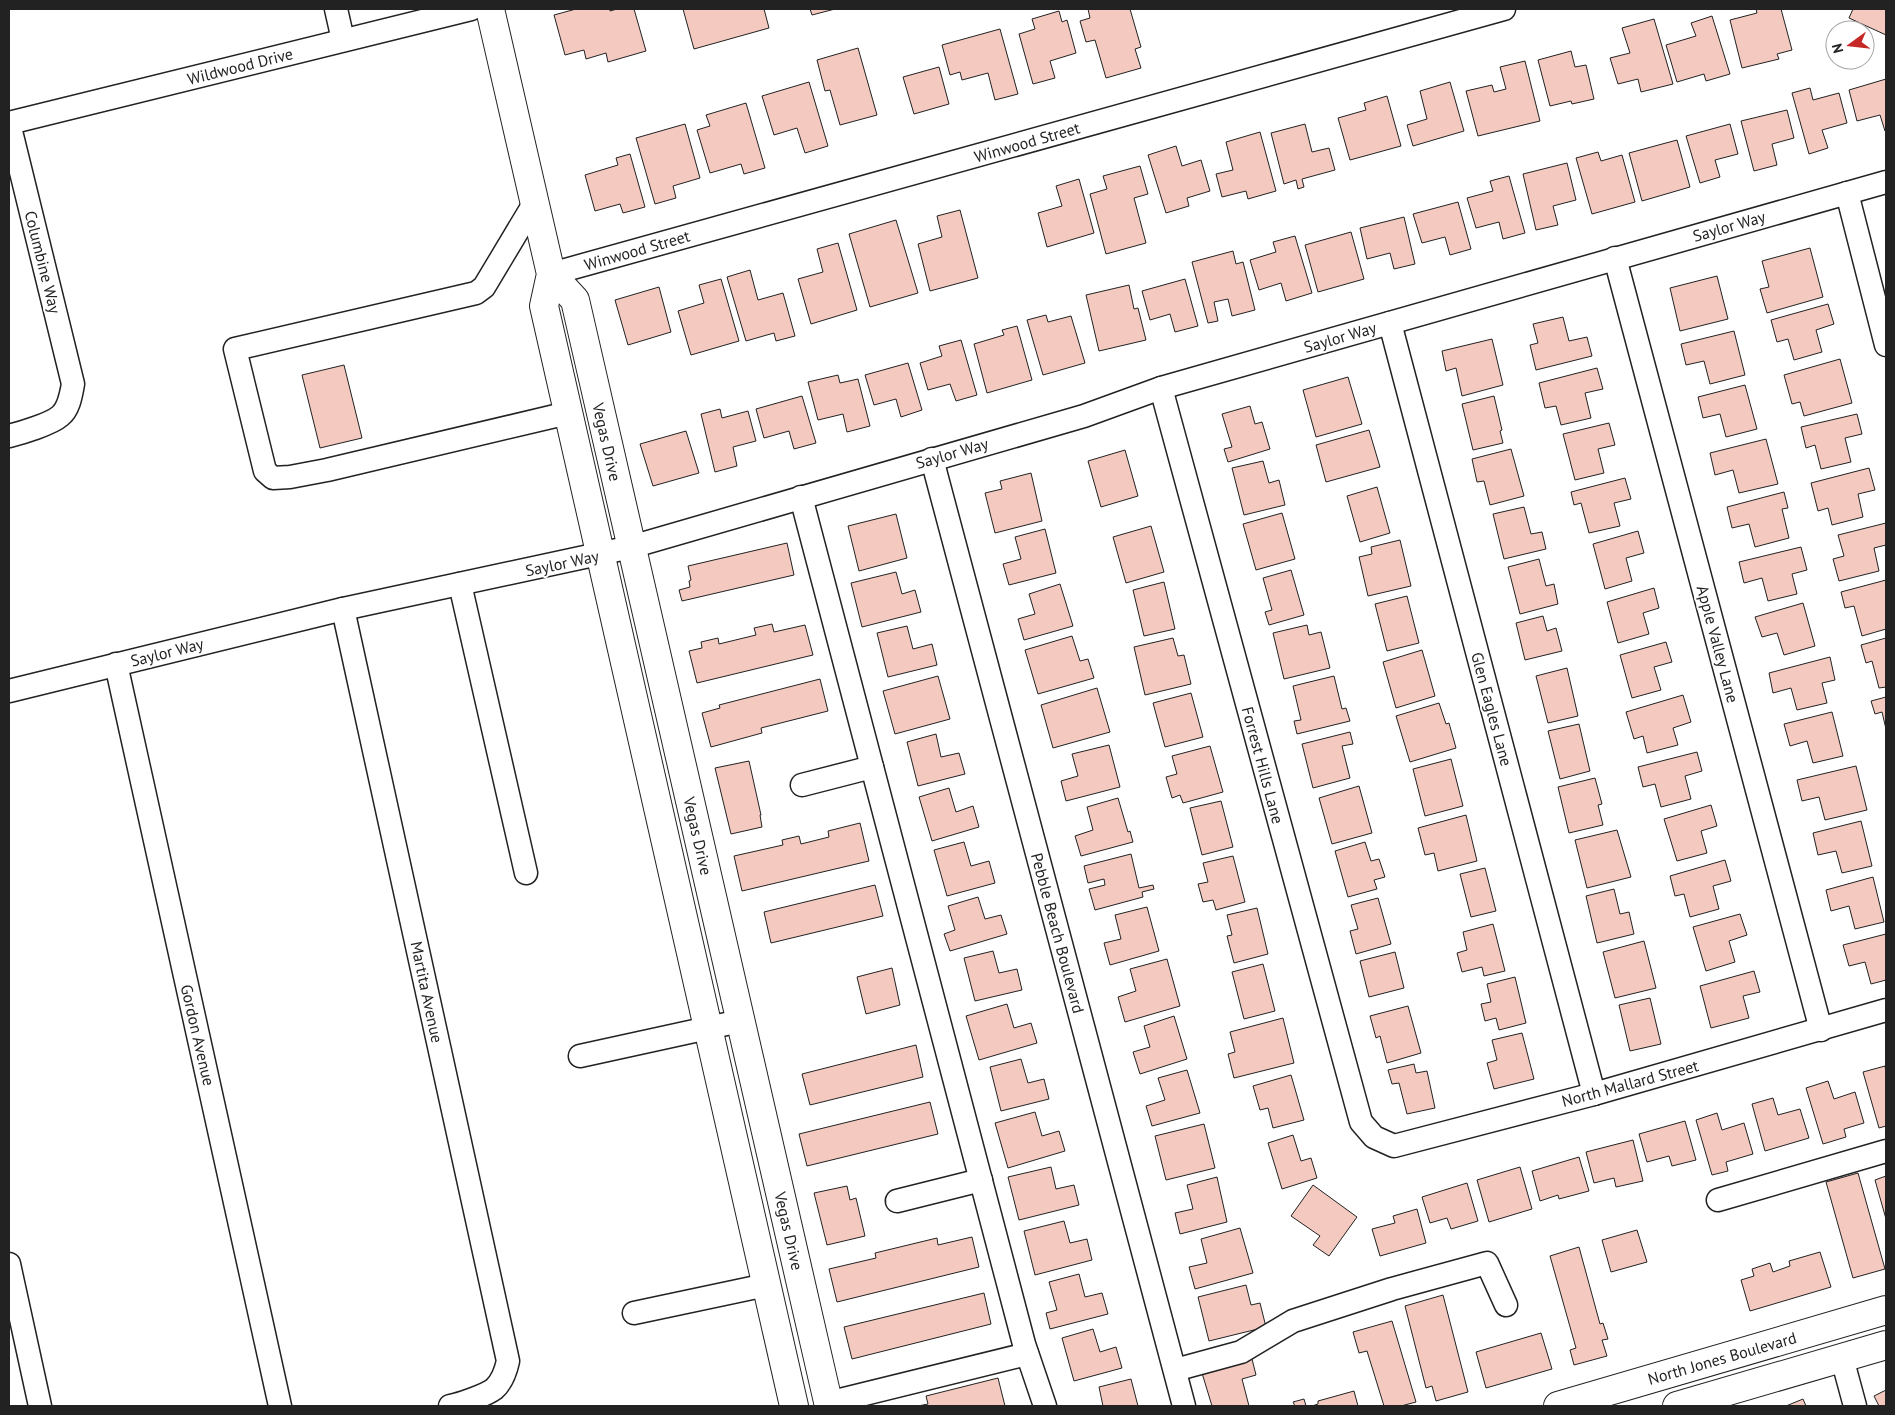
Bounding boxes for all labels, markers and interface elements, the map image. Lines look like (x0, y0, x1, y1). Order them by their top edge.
north arrow (1825, 20, 1875, 70)
text: N (1828, 42, 1847, 55)
street label: Wildwood Drive (185, 43, 295, 89)
street label: Winwood Street (972, 117, 1083, 167)
street label: Saylor Way (1690, 206, 1768, 246)
street label: Columbine Way (21, 209, 66, 316)
street label: Winwood Street (582, 225, 693, 275)
street label: Saylor Way (1301, 317, 1379, 357)
street label: Vegas Drive (588, 400, 626, 483)
street label: Saylor Way (913, 433, 991, 473)
street label: Saylor Way (523, 545, 601, 581)
street label: Apple Valley Lane (1693, 583, 1743, 705)
street label: Saylor Way (128, 633, 206, 671)
street label: Glen Eagles Lane (1467, 650, 1517, 768)
street label: Forrest Hills Lane (1238, 704, 1288, 826)
street label: Vegas Drive (679, 794, 717, 877)
street label: Pebble Beach Boulevard (1027, 851, 1089, 1015)
street label: Martita Avenue (406, 939, 448, 1045)
street label: Gordon Avenue (177, 982, 219, 1088)
street label: North Mallard Street (1559, 1055, 1701, 1111)
street label: Vegas Drive (770, 1189, 808, 1272)
street label: North Jones Boulevard (1645, 1327, 1799, 1389)

